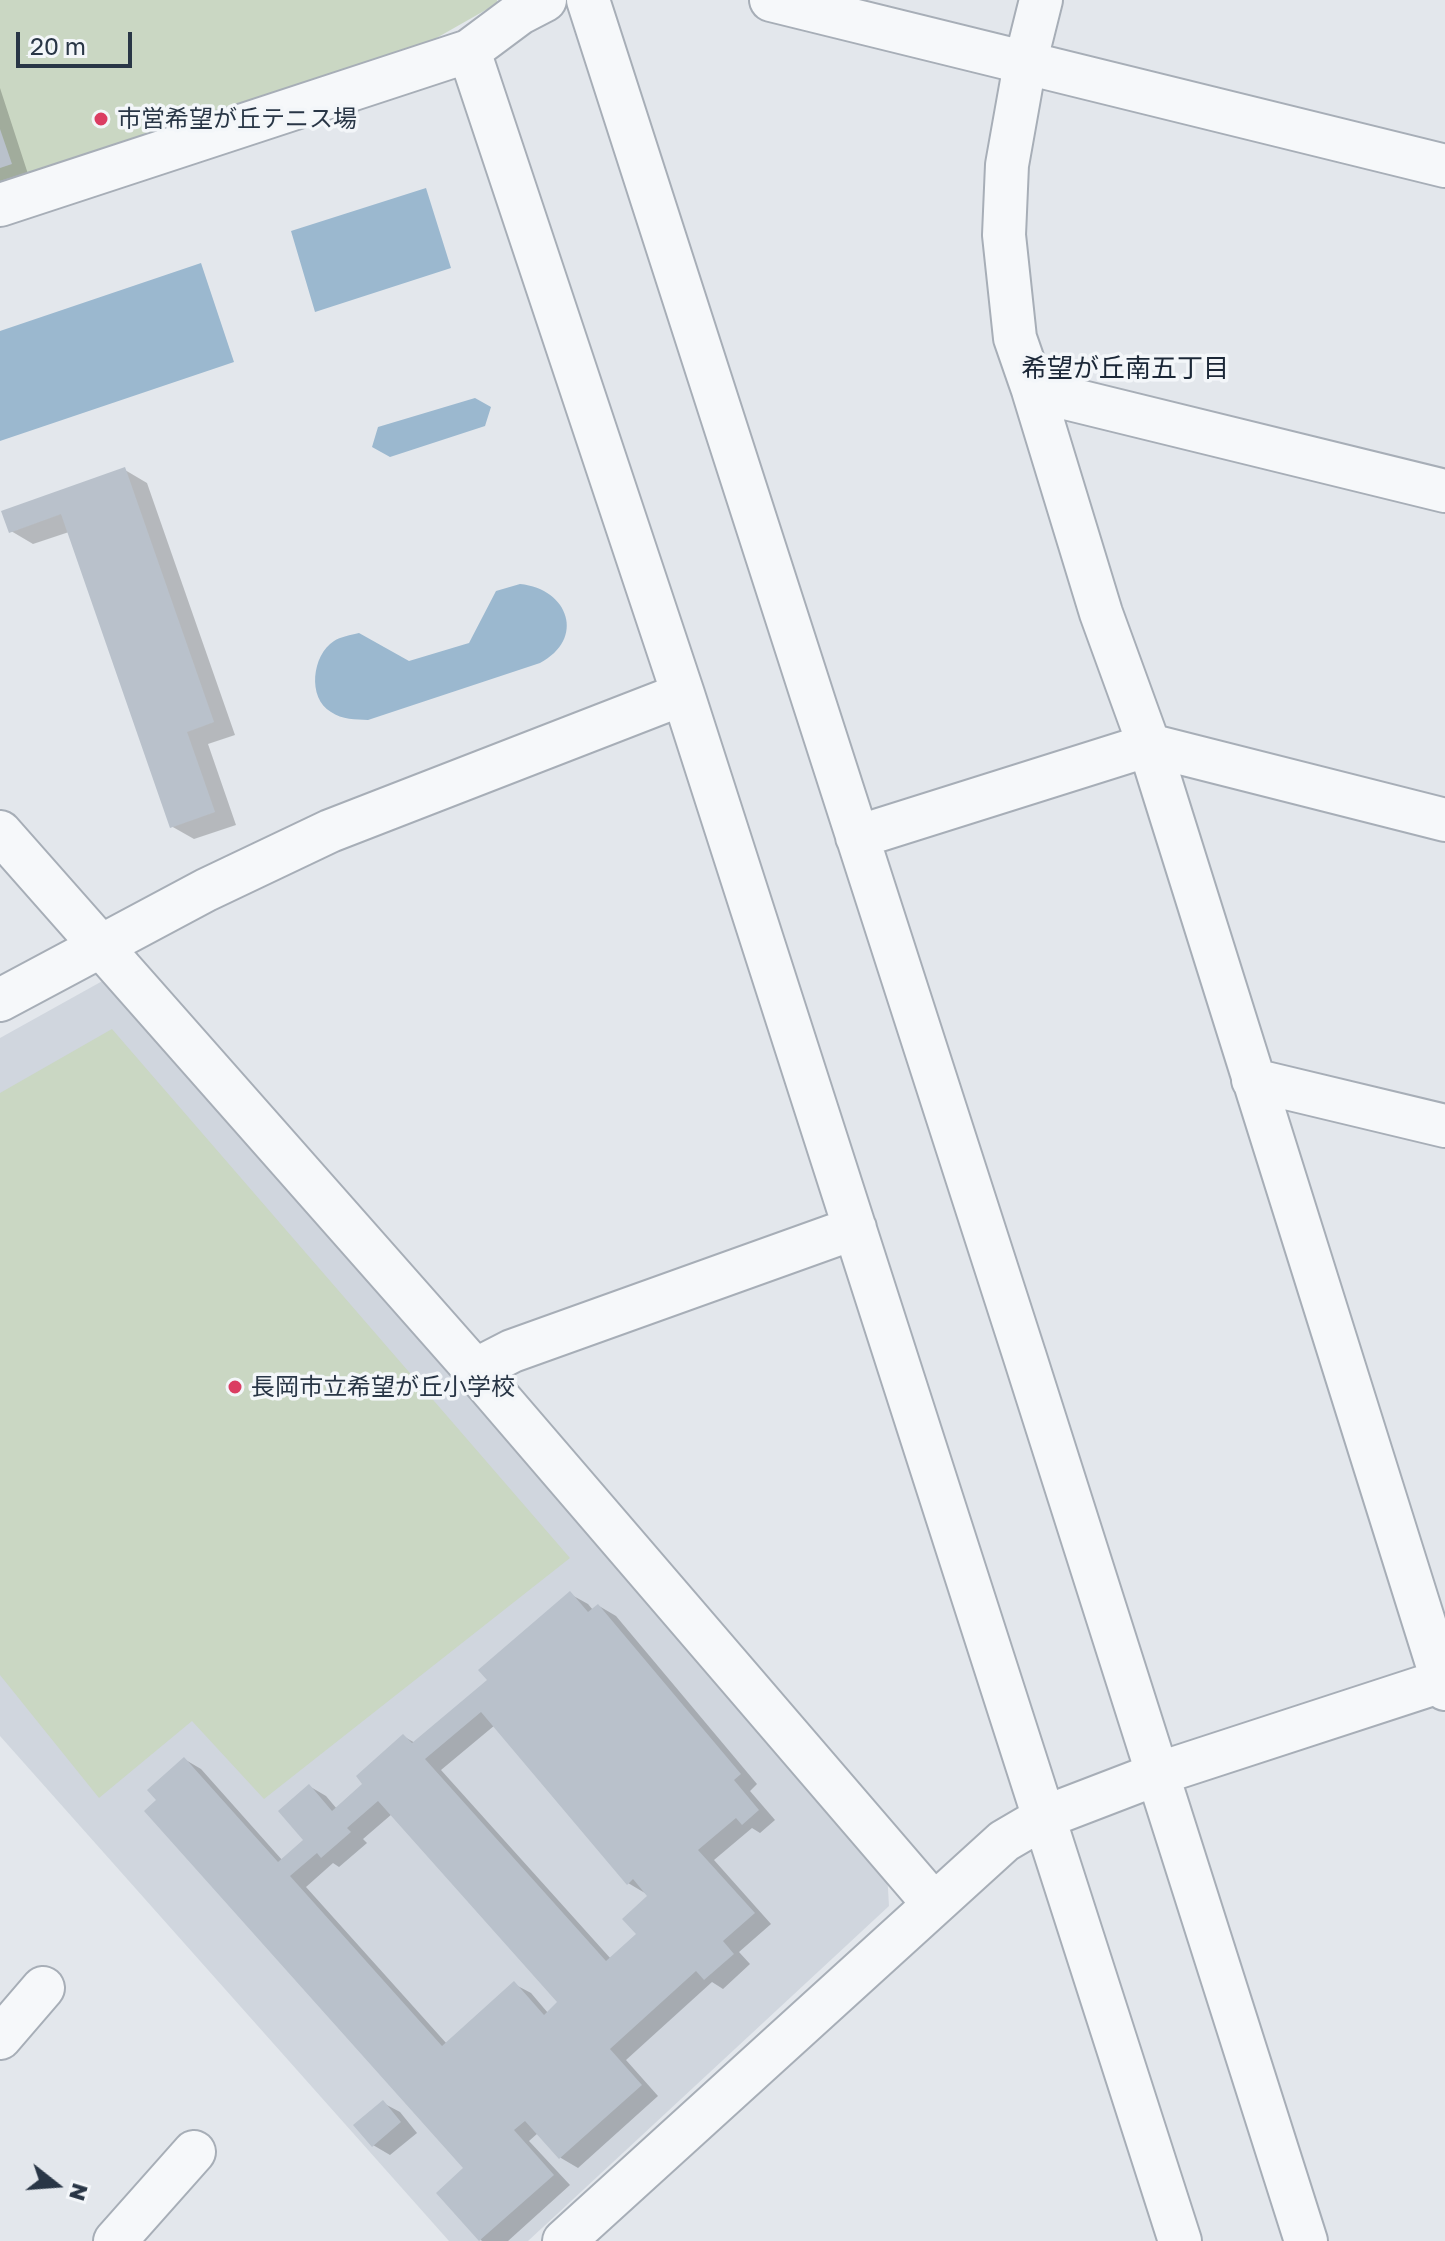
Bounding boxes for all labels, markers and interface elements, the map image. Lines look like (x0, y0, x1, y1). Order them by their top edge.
scale bar (20, 16, 136, 66)
text: 20 m (30, 31, 86, 60)
place label: 市営希望が丘テニス場 (117, 105, 357, 133)
marker: 市営希望が丘テニス場 (92, 110, 110, 128)
district label: 希望が丘南五丁目 (1021, 353, 1229, 385)
place label: 長岡市立希望が丘小学校 (251, 1373, 515, 1401)
marker: 長岡市立希望が丘小学校 (226, 1378, 244, 1396)
north arrow (16, 2145, 96, 2225)
text: N (64, 2180, 95, 2204)

